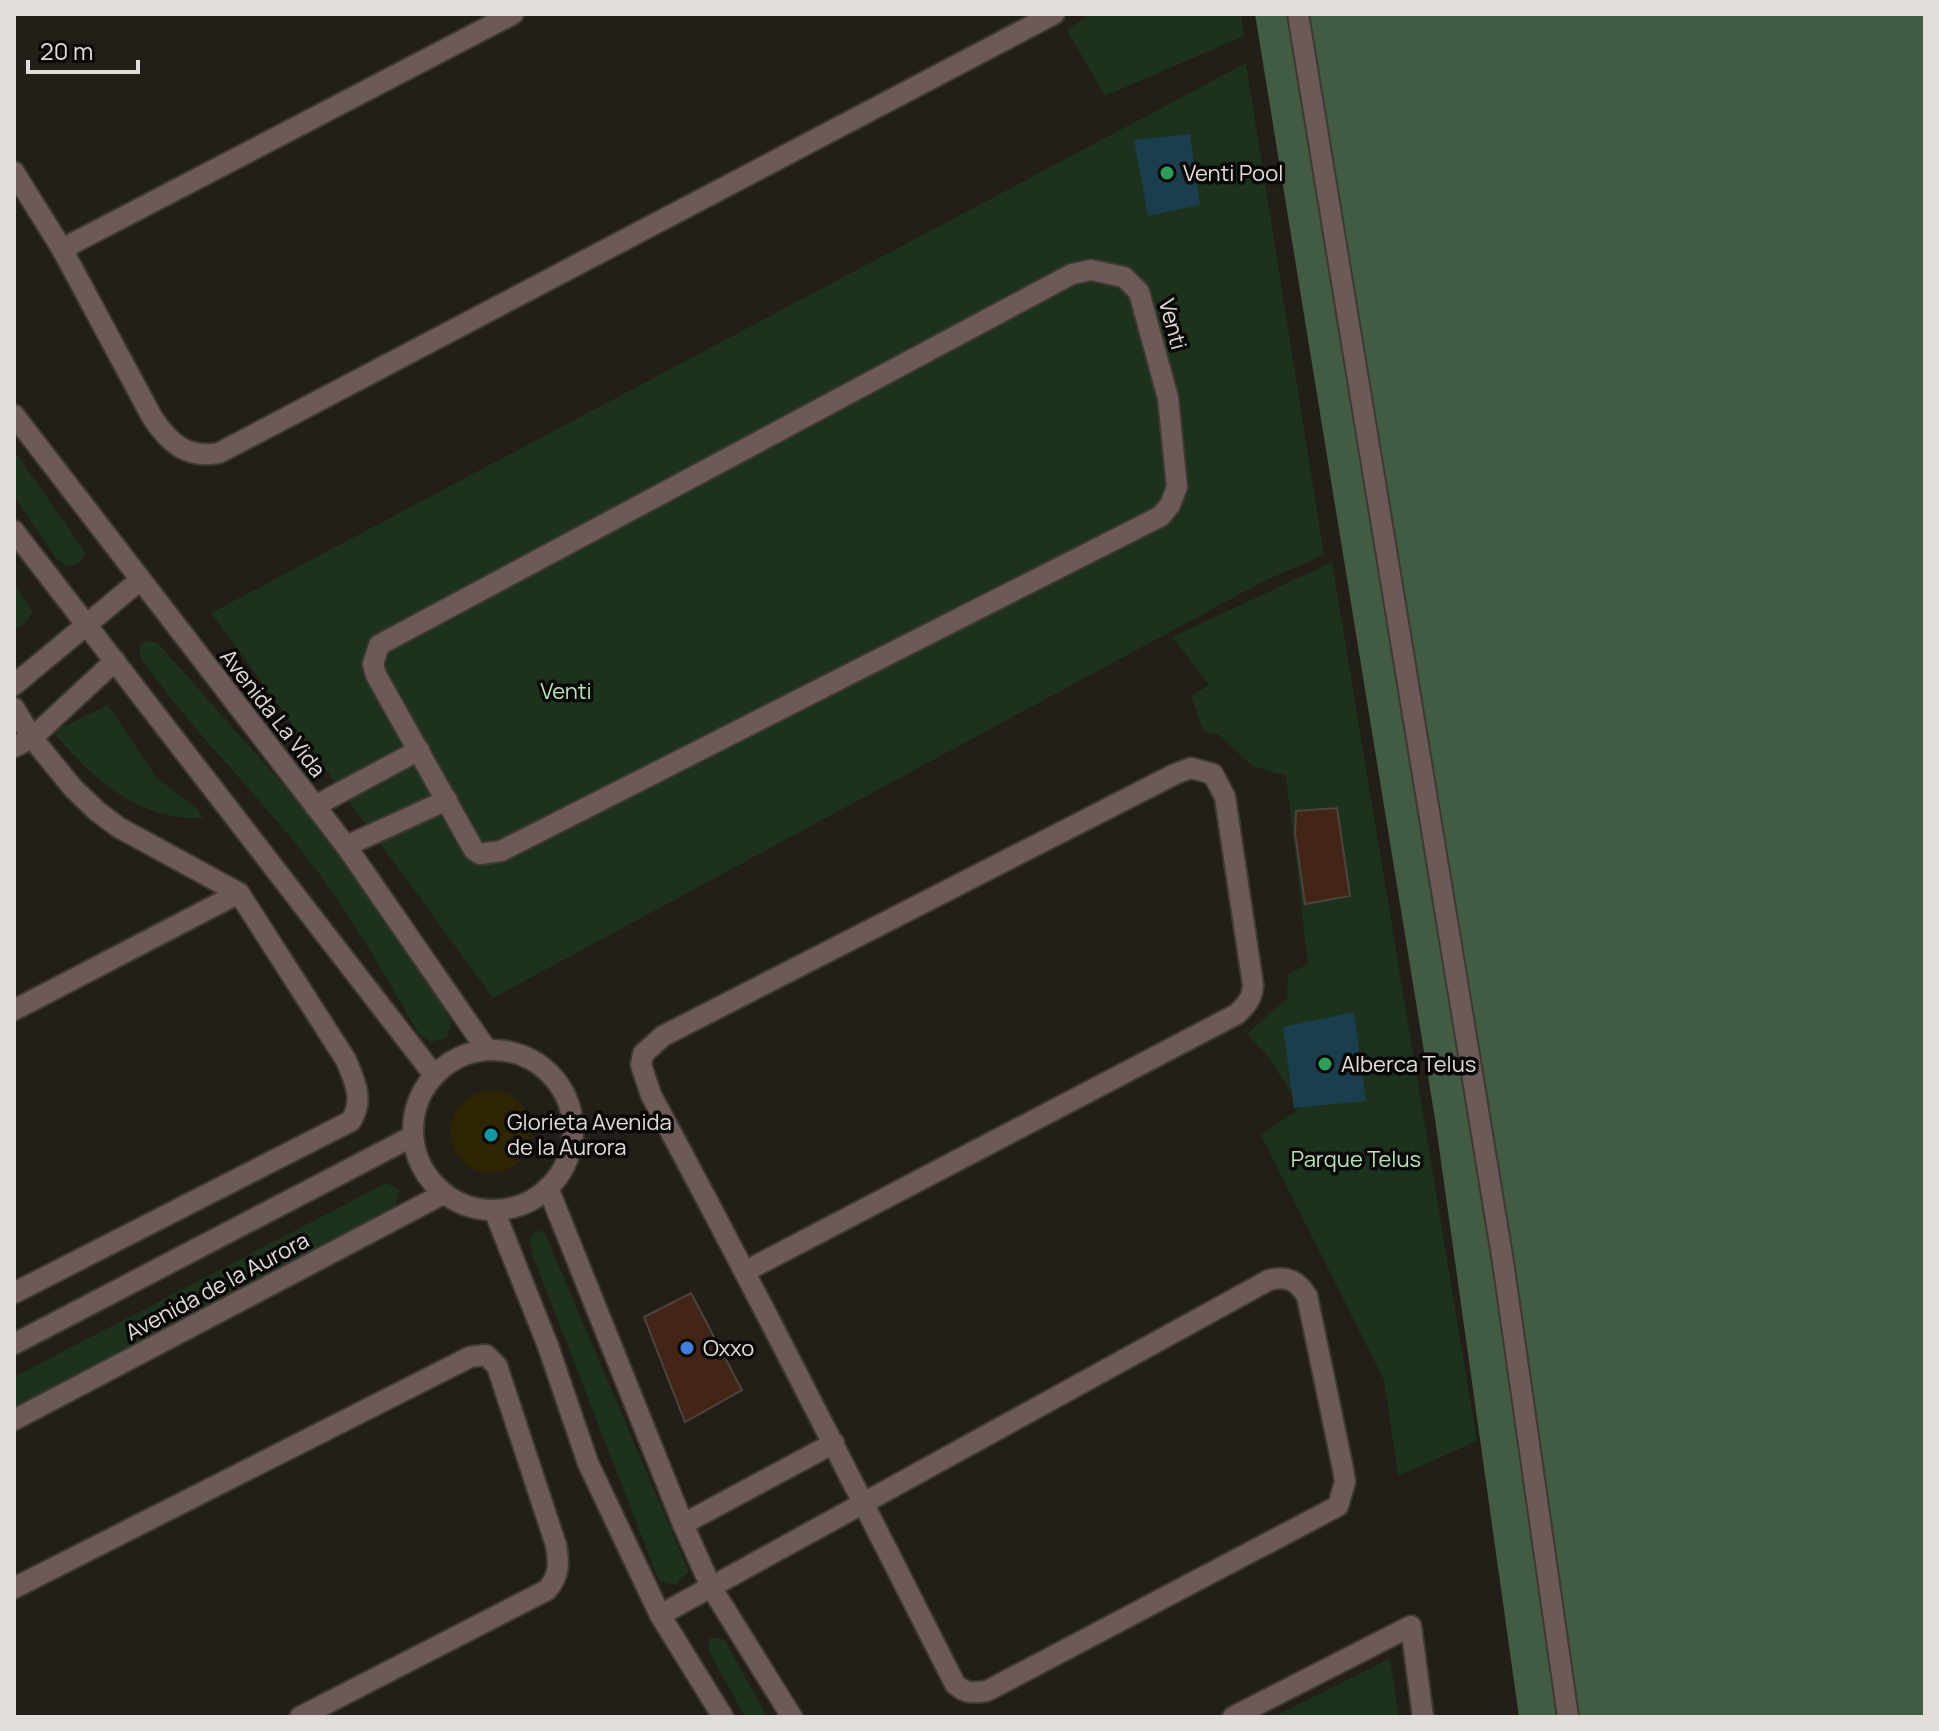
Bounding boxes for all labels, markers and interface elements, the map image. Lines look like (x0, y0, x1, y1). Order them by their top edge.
scale bar (28, 24, 138, 74)
text: 20 m (40, 34, 93, 67)
place label: Venti Pool (1183, 158, 1283, 188)
marker: Venti Pool (1158, 164, 1176, 182)
street label: Venti (1152, 295, 1194, 353)
street label: Avenida La Vida (213, 643, 333, 783)
park label: Venti (540, 676, 592, 706)
place label: Alberca Telus (1341, 1049, 1476, 1079)
marker: Alberca Telus (1316, 1055, 1334, 1073)
place label: Glorieta Avenida de la Aurora (507, 1107, 672, 1162)
marker: Glorieta Avenida de la Aurora (482, 1126, 500, 1144)
park label: Parque Telus (1291, 1144, 1421, 1174)
street label: Avenida de la Aurora (120, 1225, 314, 1347)
place label: Oxxo (703, 1333, 754, 1363)
marker: Oxxo (678, 1339, 696, 1357)

